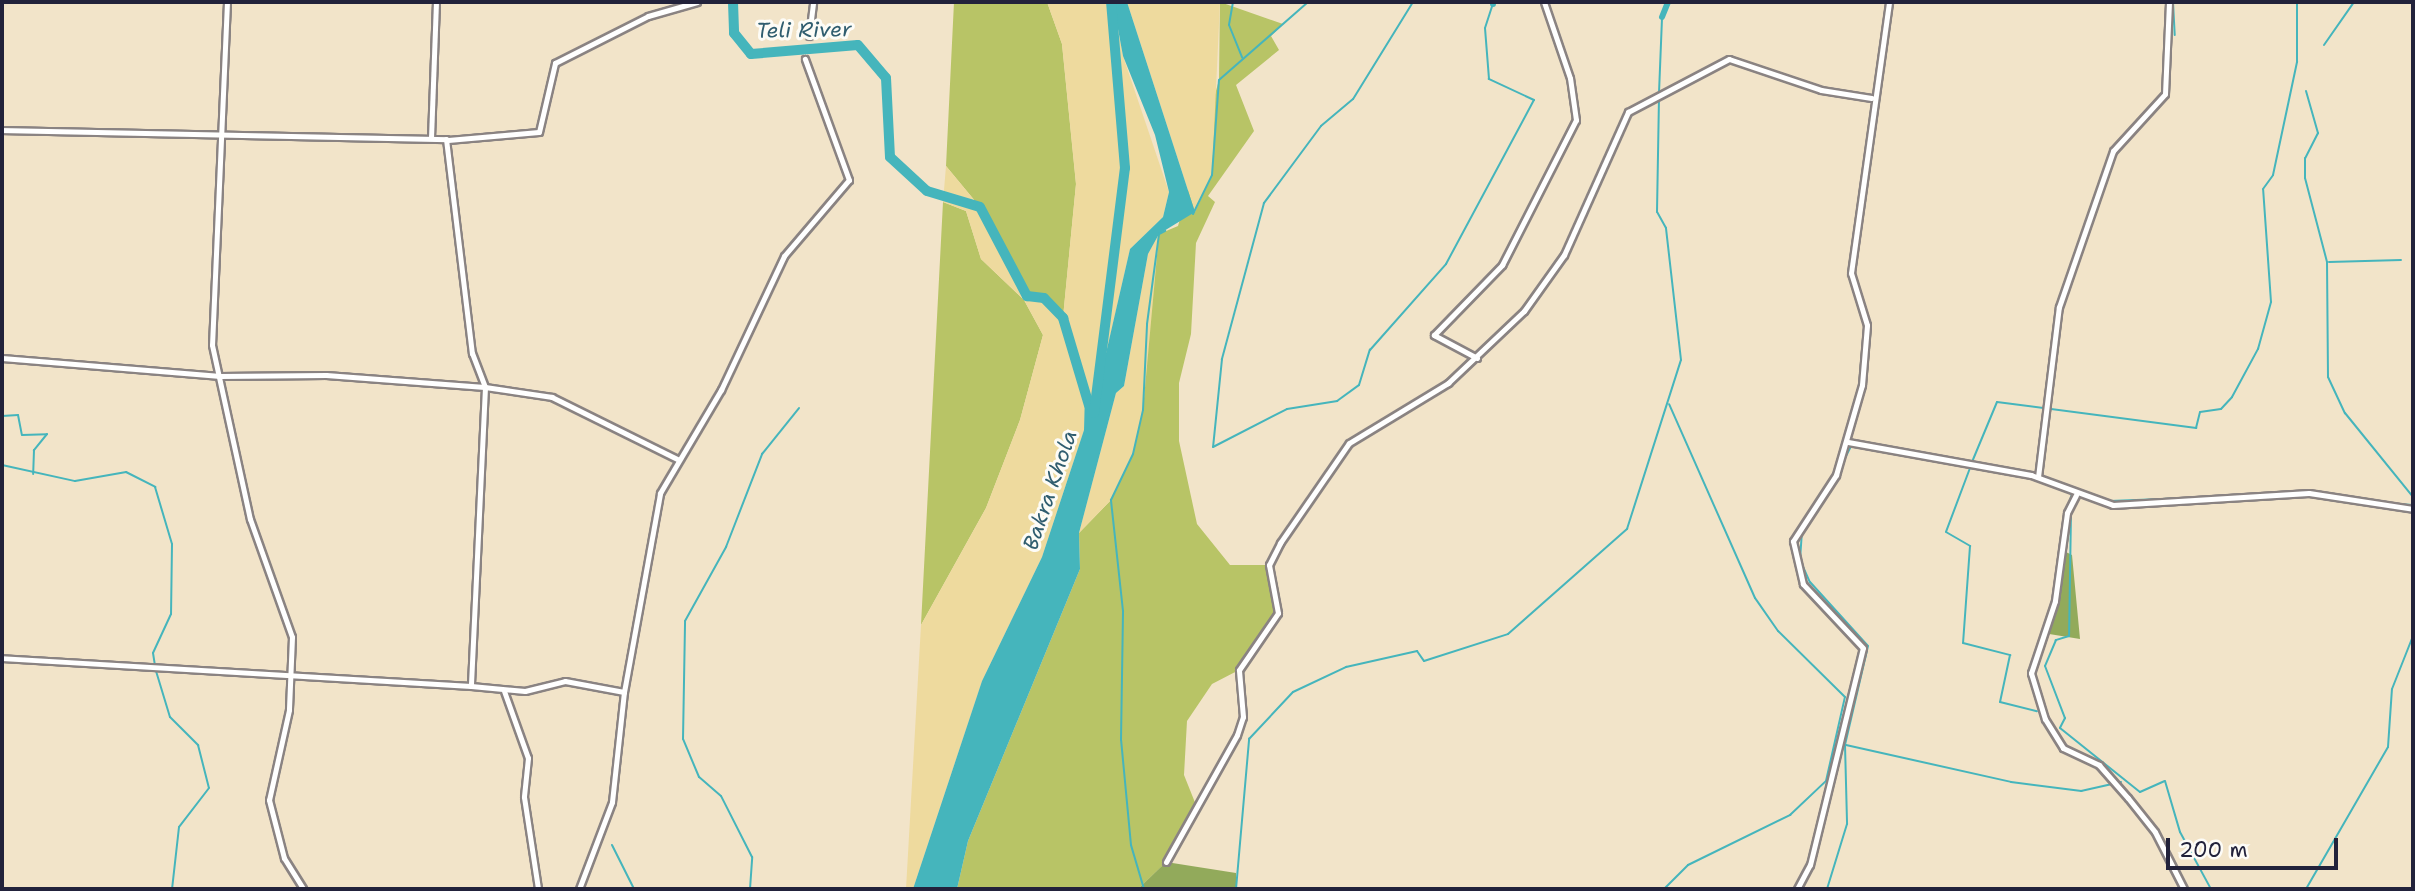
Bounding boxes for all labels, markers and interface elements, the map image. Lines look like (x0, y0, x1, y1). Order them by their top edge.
water label: Teli River (756, 17, 852, 43)
water label: Bakra Khola (1018, 427, 1082, 553)
scale bar (2170, 824, 2342, 868)
text: 200 m (2179, 836, 2248, 864)

